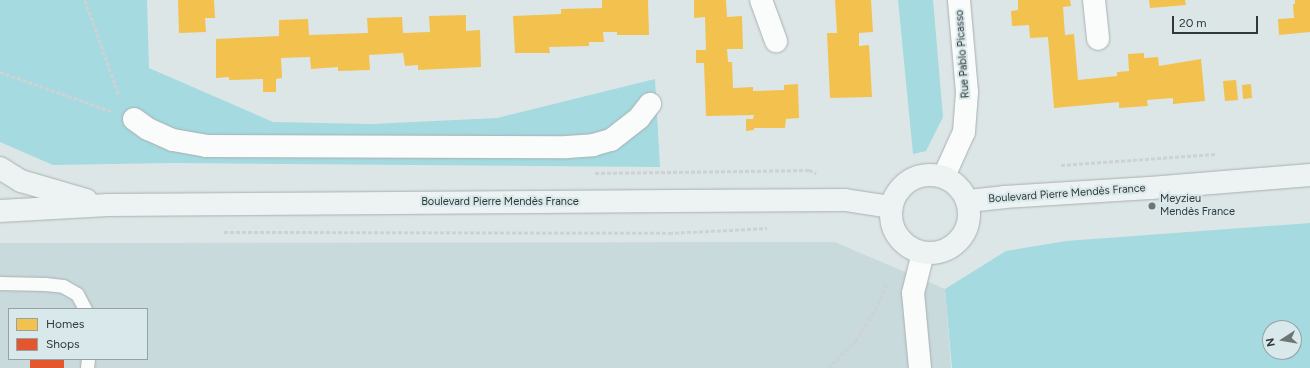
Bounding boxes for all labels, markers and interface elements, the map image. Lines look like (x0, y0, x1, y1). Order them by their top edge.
scale bar (1174, 8, 1260, 34)
street label: Rue Pablo Picasso (953, 9, 973, 99)
text: 20 m (1179, 16, 1207, 30)
street label: Boulevard Pierre Mendès France (988, 182, 1146, 206)
place label: Meyzieu Mendès France (1160, 193, 1235, 219)
street label: Boulevard Pierre Mendès France (421, 195, 579, 209)
marker: Meyzieu Mendès France (1147, 201, 1157, 211)
legend (8, 308, 148, 360)
text: Homes (46, 317, 84, 331)
north arrow (1262, 320, 1302, 360)
text: Shops (46, 337, 80, 351)
text: N (1264, 337, 1278, 348)

